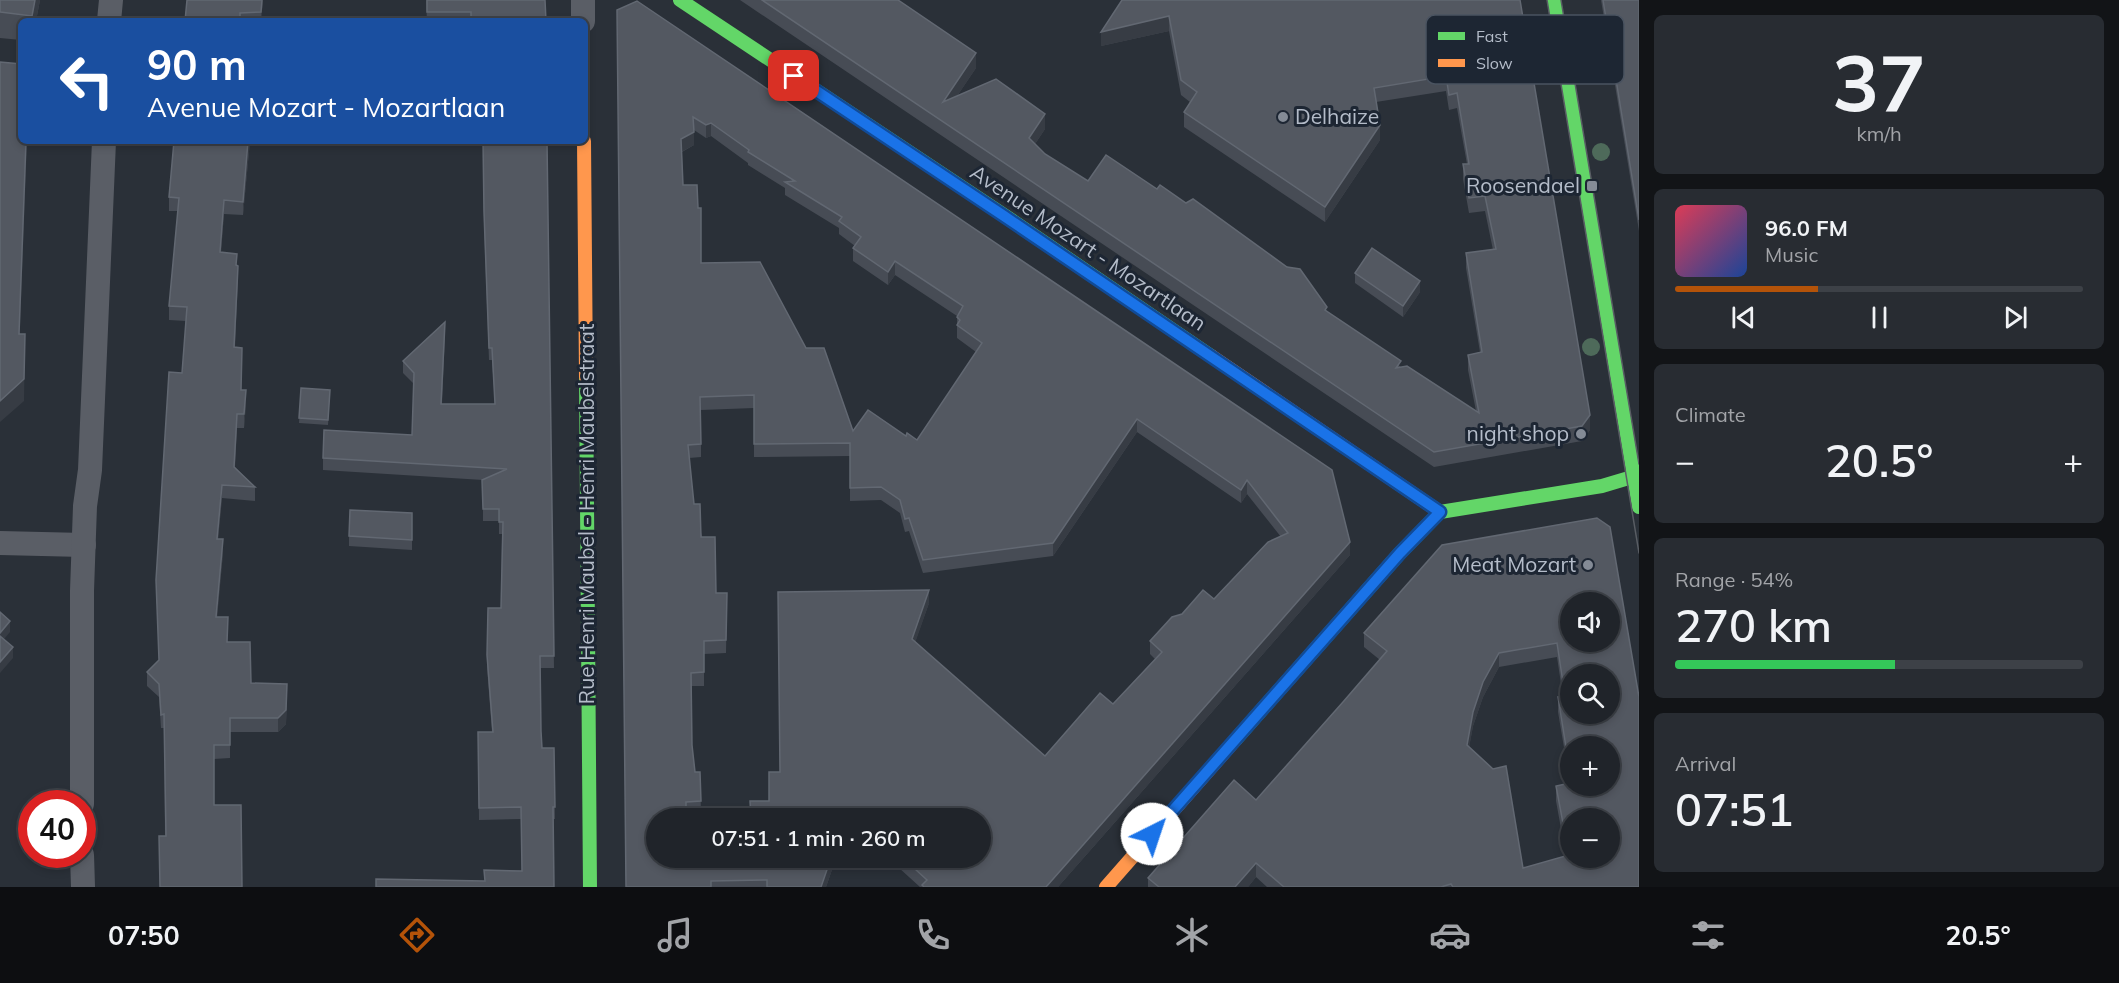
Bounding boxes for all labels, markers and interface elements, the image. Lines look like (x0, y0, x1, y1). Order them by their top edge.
legend (1426, 15, 1624, 84)
text: Fast (1476, 26, 1508, 46)
text: 37 (1832, 33, 1926, 131)
text: 90 m (147, 38, 247, 91)
icon: left (48, 42, 126, 120)
pin (768, 50, 819, 101)
text: Slow (1476, 53, 1513, 73)
icon: arrive (777, 59, 810, 92)
text: Avenue Mozart - Mozartlaan (147, 90, 505, 124)
place label: Delhaize (1295, 103, 1379, 129)
marker: Delhaize (1276, 110, 1290, 124)
text: km/h (1856, 121, 1902, 146)
street label: Avenue Mozart - Mozartlaan (966, 158, 1211, 336)
place label: Roosendael (1466, 172, 1580, 198)
marker: Roosendael (1585, 179, 1599, 193)
text: 96.0 FM (1765, 214, 1848, 242)
text: Music (1765, 242, 1818, 267)
icon: previous (1727, 301, 1760, 334)
icon: pause (1863, 301, 1896, 334)
icon: next (1999, 301, 2032, 334)
street label: Rue Henri Maubel - Henri Maubelstraat (573, 324, 599, 704)
text: Climate (1675, 402, 1746, 427)
place label: night shop (1467, 420, 1569, 446)
marker: night shop (1574, 427, 1588, 441)
text: 20.5° (1825, 432, 1933, 488)
text: − (1675, 440, 1695, 481)
text: + (2063, 440, 2083, 481)
place label: Meat Mozart (1452, 551, 1576, 577)
marker: Meat Mozart (1581, 558, 1595, 572)
text: Range · 54% (1675, 567, 1793, 592)
map controls (1560, 592, 1620, 868)
button: sound (1560, 592, 1620, 652)
text: 270 km (1675, 597, 1832, 653)
button: search (1560, 664, 1620, 724)
button: + (1560, 736, 1620, 796)
text: Arrival (1675, 751, 1736, 776)
text: 07:51 (1675, 781, 1794, 837)
speed limit sign: 40 (18, 790, 96, 868)
position arrow (1120, 802, 1184, 866)
button: − (1560, 808, 1620, 868)
text: 07:51 · 1 min · 260 m (711, 824, 926, 852)
icon: directions (396, 914, 438, 956)
icon: music (654, 914, 696, 956)
icon: phone (912, 914, 954, 956)
icon: climate (1171, 914, 1213, 956)
icon: car (1429, 914, 1471, 956)
icon: filters (1687, 914, 1729, 956)
text: 07:50 (108, 918, 180, 952)
text: 20.5° (1945, 918, 2011, 952)

